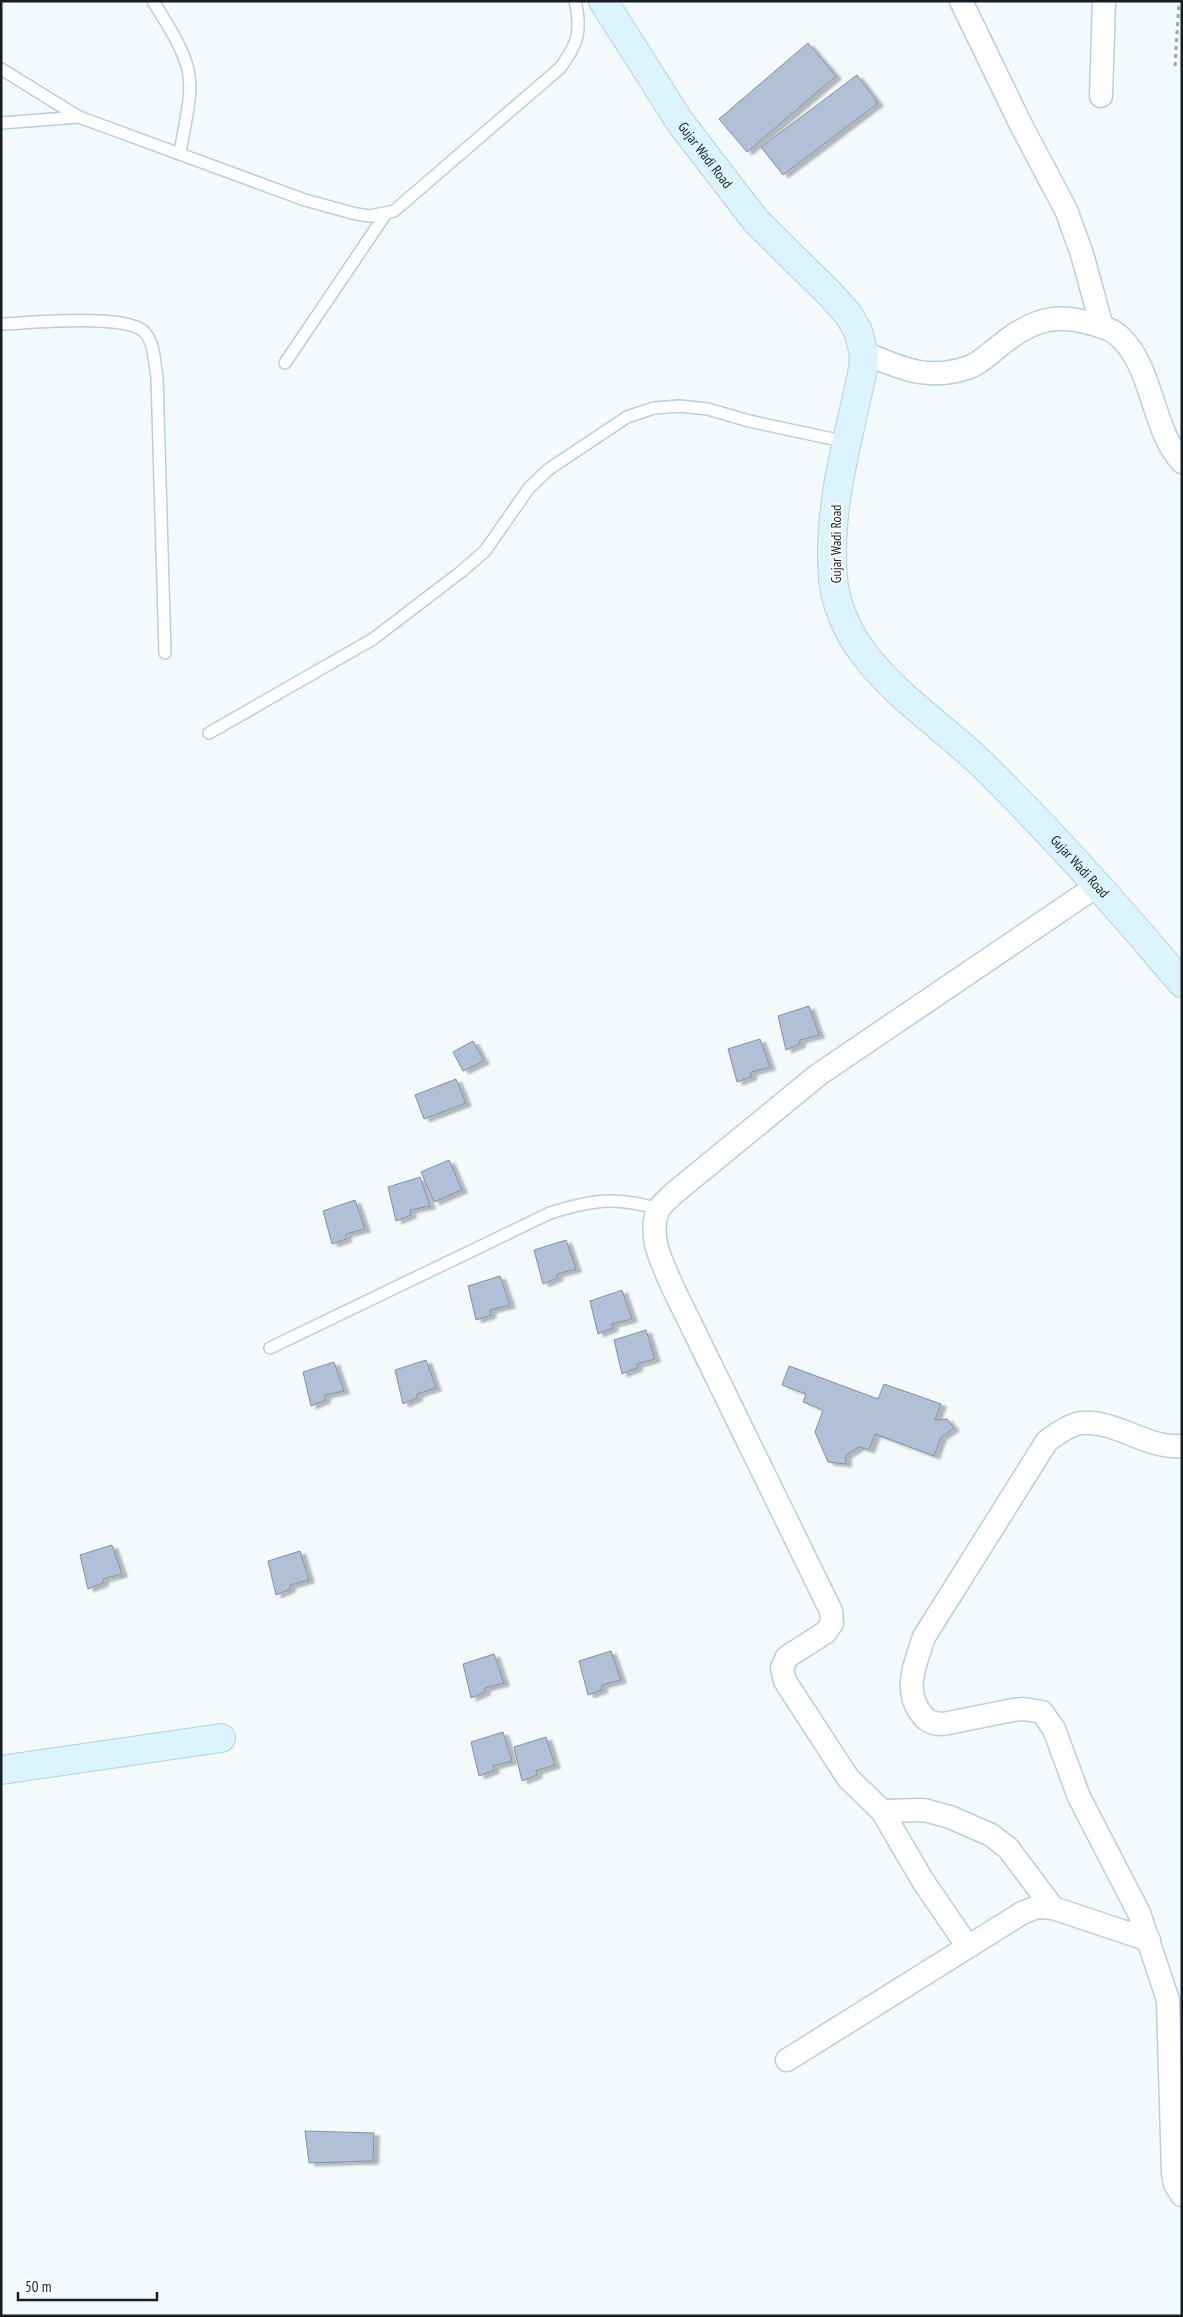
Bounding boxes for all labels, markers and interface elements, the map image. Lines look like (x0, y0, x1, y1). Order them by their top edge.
street label: Gujar Wadi Road (674, 118, 736, 192)
street label: Gujar Wadi Road (827, 505, 845, 583)
street label: Gujar Wadi Road (1047, 831, 1113, 902)
scale bar (18, 2270, 156, 2302)
text: 50 m (25, 2277, 51, 2296)

